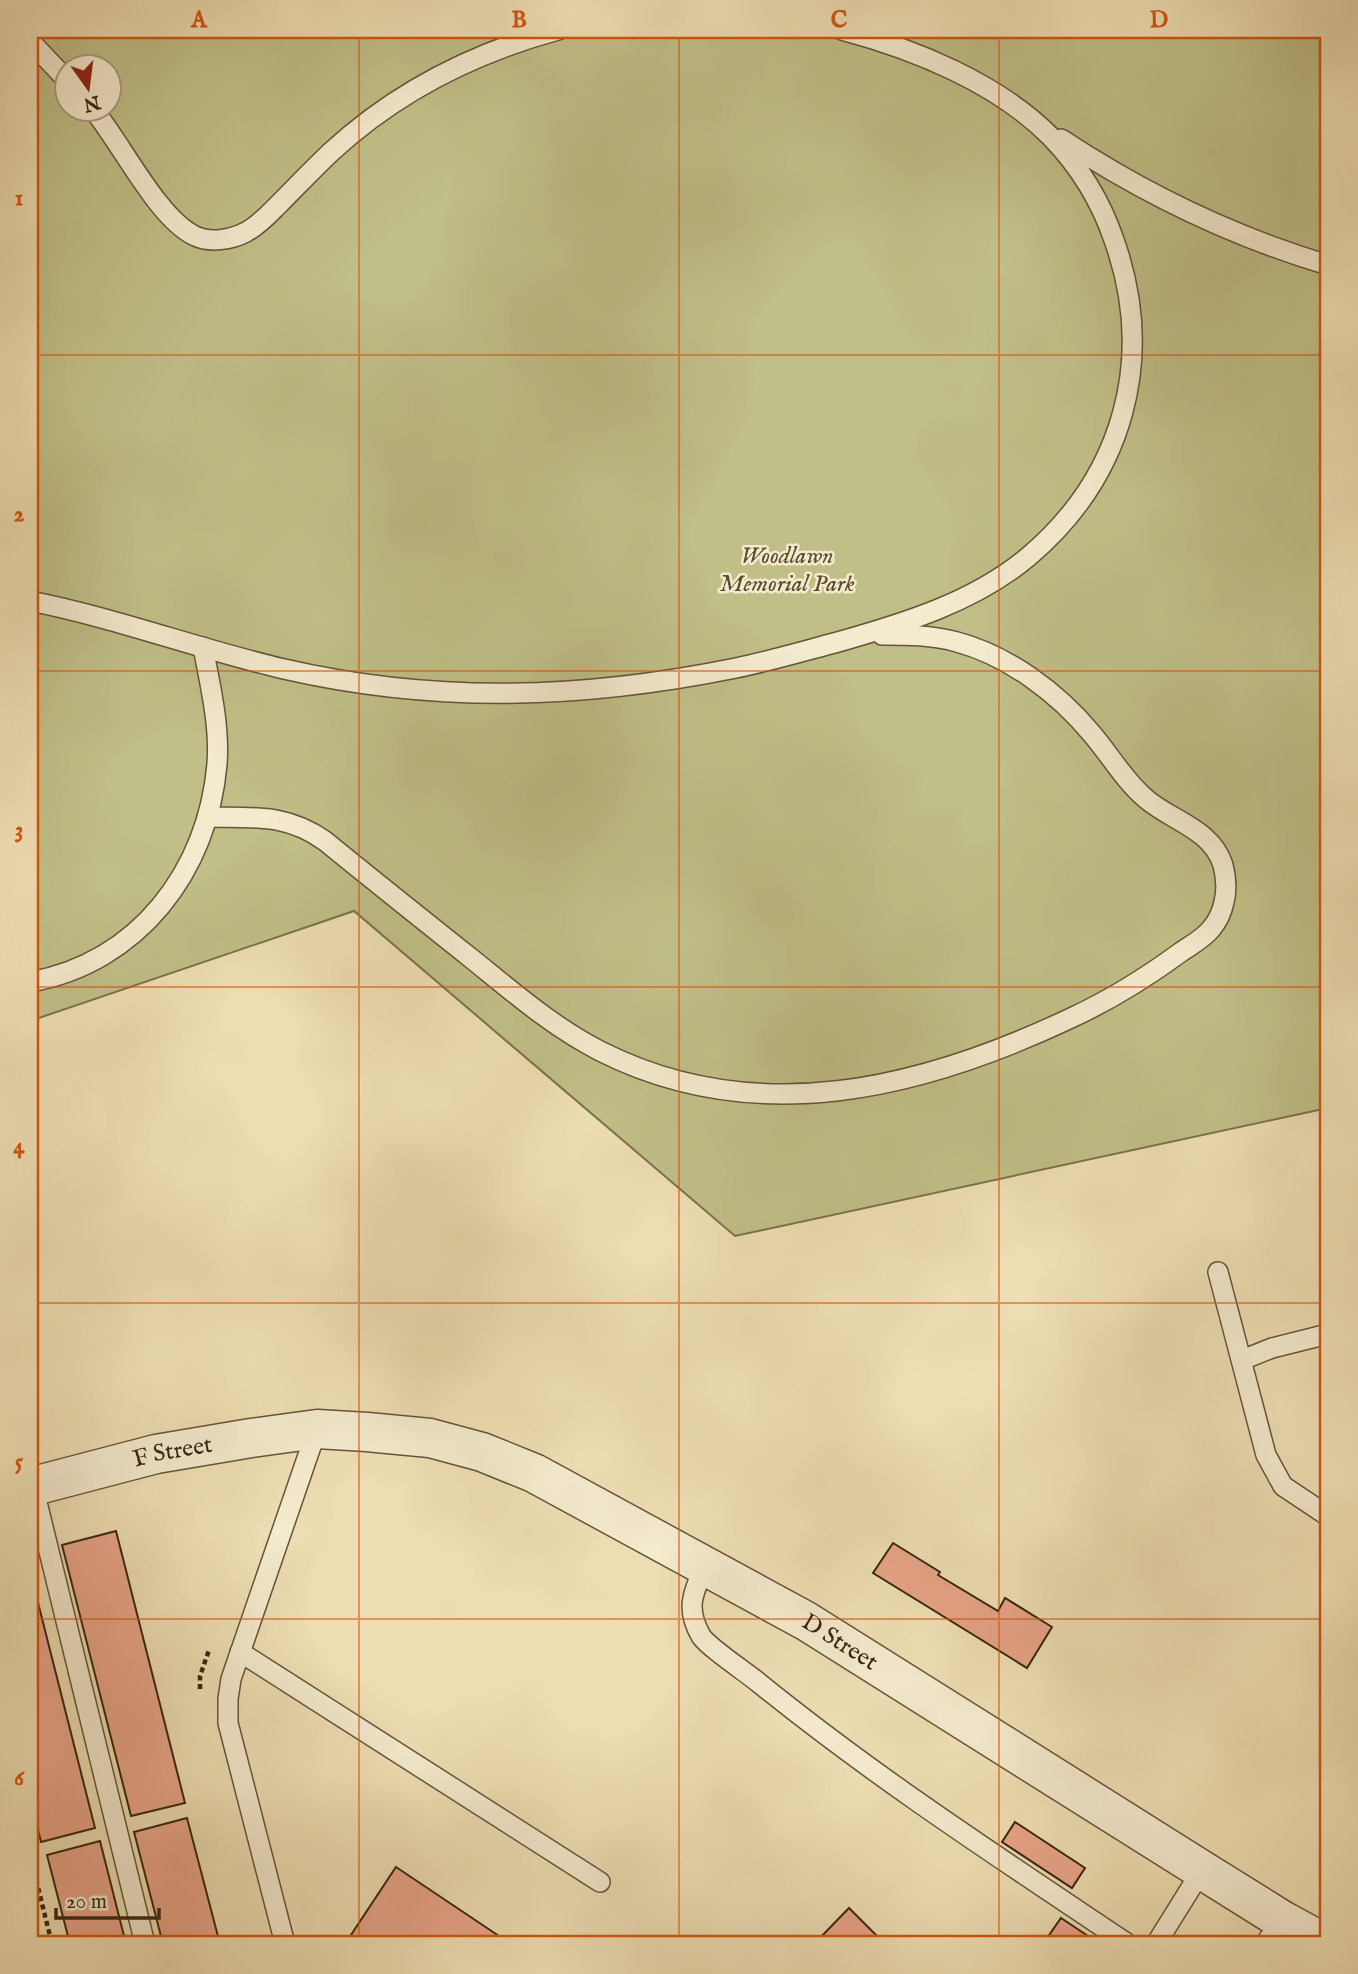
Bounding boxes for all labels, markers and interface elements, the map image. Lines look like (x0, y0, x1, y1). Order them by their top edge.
text: A (190, 6, 208, 35)
text: B (511, 6, 527, 35)
text: C (831, 6, 848, 35)
text: D (1150, 6, 1168, 35)
north arrow (52, 52, 122, 122)
text: N (80, 89, 103, 116)
text: 1 (15, 184, 23, 213)
text: 2 (14, 500, 25, 529)
park label: Woodlawn Memorial Park (719, 541, 855, 600)
text: 3 (15, 816, 23, 845)
text: 4 (13, 1132, 25, 1161)
street label: F Street (130, 1429, 215, 1475)
text: 5 (15, 1448, 24, 1477)
street label: D Street (796, 1607, 884, 1678)
text: 6 (14, 1764, 25, 1793)
scale bar (56, 1876, 159, 1920)
text: 20 m (66, 1889, 107, 1916)

